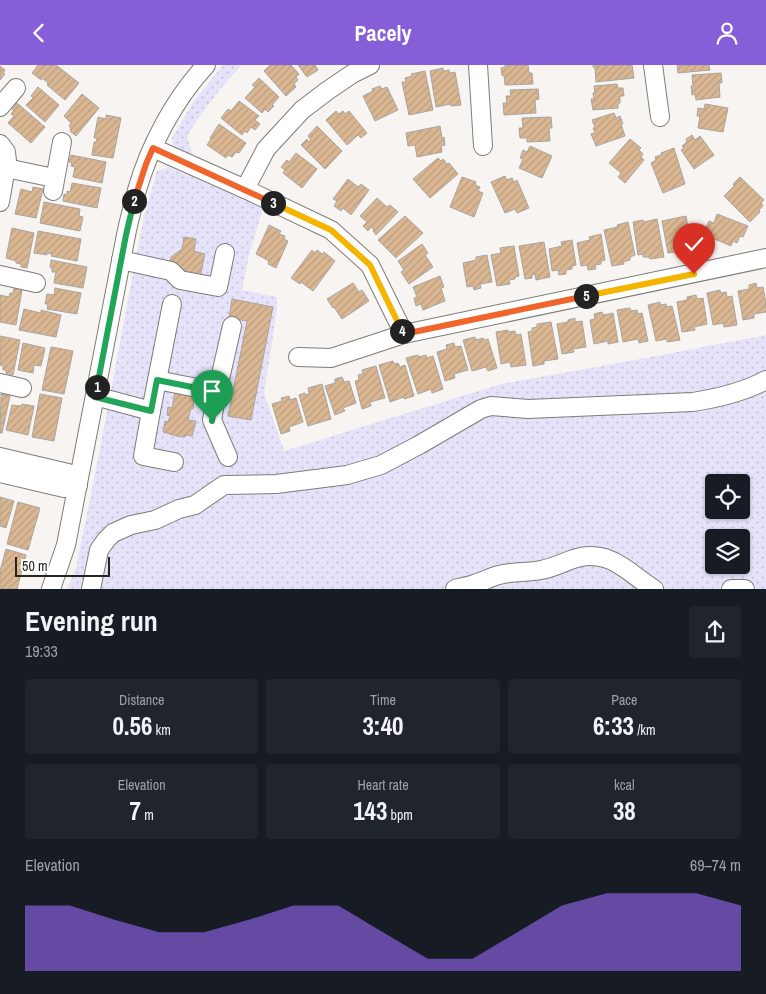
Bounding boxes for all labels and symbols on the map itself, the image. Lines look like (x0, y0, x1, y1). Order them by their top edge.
pin: 2 (122, 189, 146, 213)
pin: 3 (260, 191, 286, 215)
pin (673, 223, 715, 274)
pin: 5 (574, 283, 598, 309)
pin: 4 (390, 319, 414, 343)
pin (191, 370, 233, 421)
pin: 1 (84, 375, 110, 399)
scale bar (15, 554, 110, 577)

